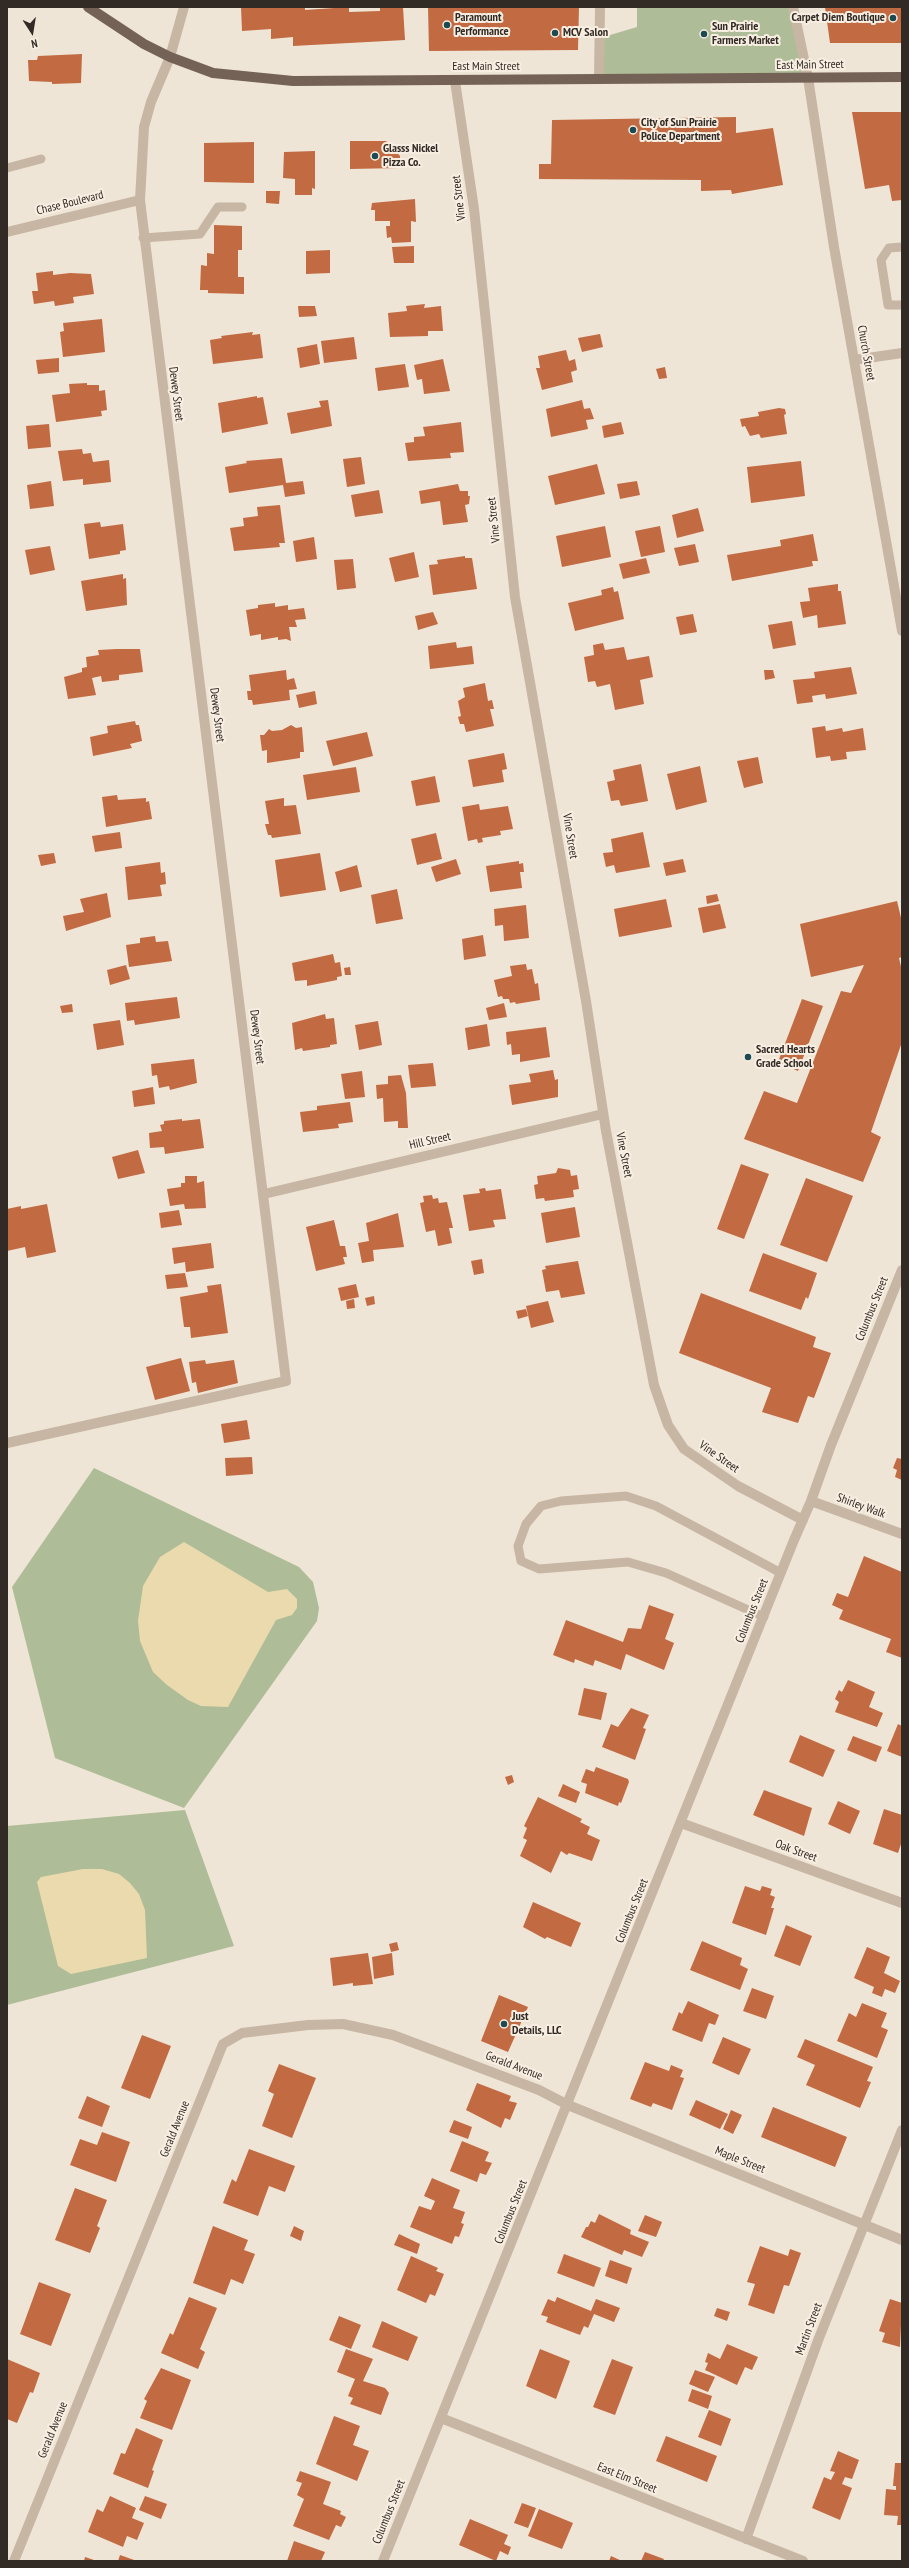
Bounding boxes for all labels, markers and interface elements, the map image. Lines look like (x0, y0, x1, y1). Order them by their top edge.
place label: Paramount Performance (455, 11, 509, 39)
place label: Carpet Diem Boutique (791, 11, 885, 25)
north arrow (12, 12, 52, 52)
marker: Carpet Diem Boutique (888, 13, 898, 23)
marker: Paramount Performance (442, 20, 452, 30)
place label: Sun Prairie Farmers Market (712, 20, 779, 48)
place label: MCV Salon (563, 26, 608, 40)
marker: MCV Salon (550, 28, 560, 38)
marker: Sun Prairie Farmers Market (699, 29, 709, 39)
text: N (30, 36, 39, 51)
street label: East Main Street (776, 57, 844, 73)
street label: East Main Street (452, 60, 520, 74)
place label: City of Sun Prairie Police Department (641, 116, 720, 144)
marker: City of Sun Prairie Police Department (628, 125, 638, 135)
place label: Glasss Nickel Pizza Co. (383, 142, 438, 170)
marker: Glasss Nickel Pizza Co. (370, 151, 380, 161)
street label: Vine Street (449, 174, 469, 222)
street label: Chase Boulevard (35, 188, 105, 218)
street label: Church Street (854, 324, 878, 382)
street label: Dewey Street (166, 366, 186, 422)
street label: Vine Street (484, 496, 504, 544)
street label: Dewey Street (207, 687, 227, 743)
street label: Vine Street (559, 812, 581, 860)
street label: Dewey Street (247, 1009, 267, 1065)
place label: Sacred Hearts Grade School (756, 1043, 815, 1071)
marker: Sacred Hearts Grade School (743, 1052, 753, 1062)
street label: Hill Street (408, 1129, 452, 1153)
street label: Vine Street (613, 1131, 635, 1179)
street label: Columbus Street (853, 1275, 891, 1343)
street label: Vine Street (696, 1438, 742, 1476)
street label: Shirley Walk (835, 1491, 887, 1521)
street label: Columbus Street (733, 1577, 771, 1645)
street label: Oak Street (773, 1837, 819, 1865)
street label: Columbus Street (613, 1877, 651, 1945)
place label: Just Details, LLC (512, 2010, 562, 2038)
marker: Just Details, LLC (499, 2019, 509, 2029)
street label: Gerald Avenue (483, 2049, 545, 2083)
street label: Gerald Avenue (157, 2099, 193, 2159)
street label: Maple Street (713, 2143, 767, 2177)
street label: Columbus Street (492, 2178, 530, 2246)
street label: Martin Street (792, 2301, 826, 2357)
street label: Gerald Avenue (35, 2400, 71, 2460)
street label: East Elm Street (595, 2460, 659, 2496)
street label: Columbus Street (370, 2478, 408, 2546)

